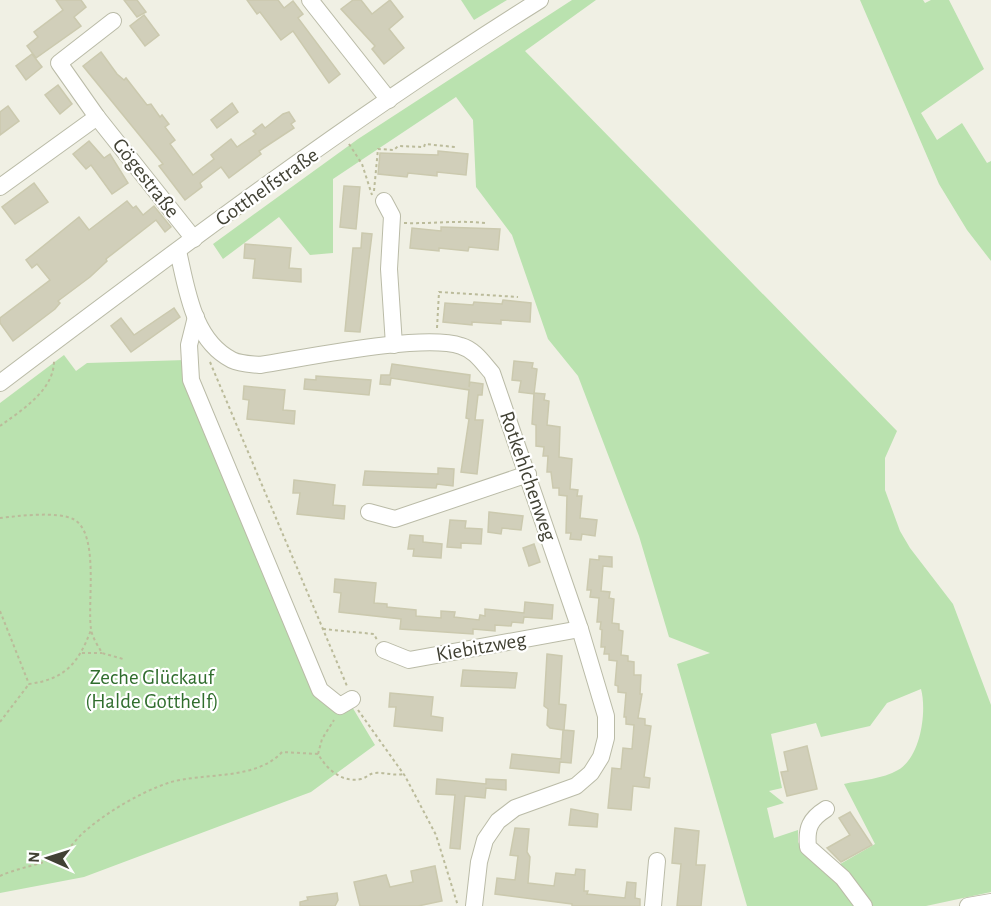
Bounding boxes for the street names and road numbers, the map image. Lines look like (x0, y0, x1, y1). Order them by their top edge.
street label: Gögestraße (109, 134, 183, 222)
street label: Gotthelfstraße (212, 144, 322, 230)
street label: Rotkehlchenweg (496, 408, 560, 544)
street label: Kiebitzweg (434, 629, 528, 665)

